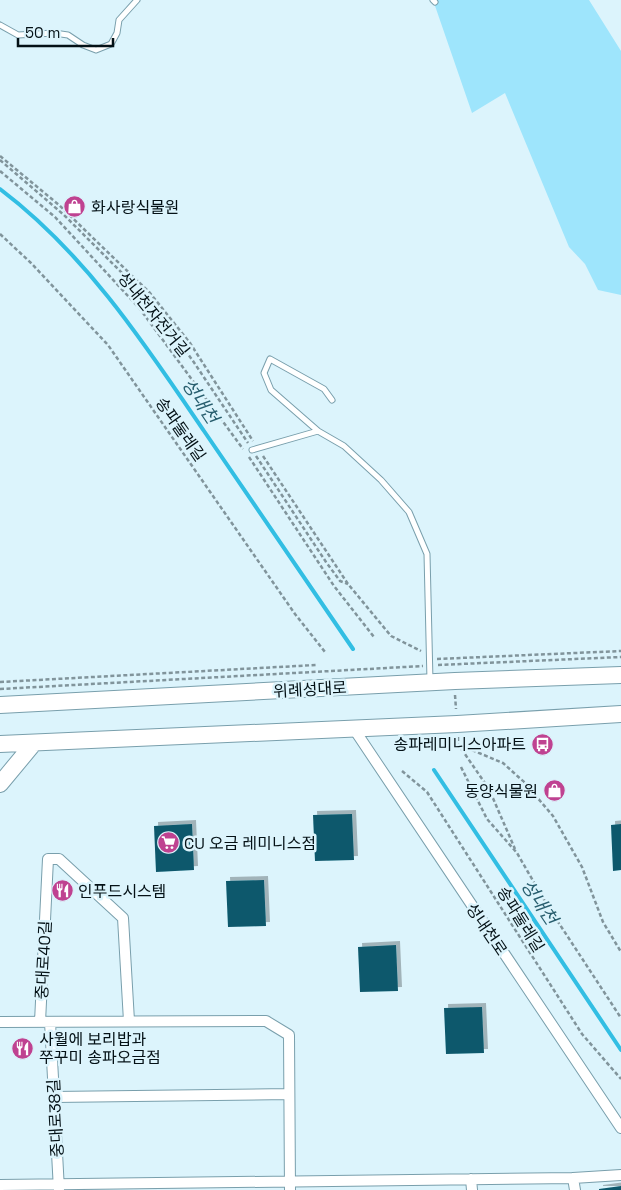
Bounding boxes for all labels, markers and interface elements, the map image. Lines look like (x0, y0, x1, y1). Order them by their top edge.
scale bar (18, 15, 112, 47)
text: 50 m (25, 23, 60, 42)
shop icon: 화사랑식물원 (63, 195, 87, 219)
place label: 화사랑식물원 (91, 197, 179, 218)
street label: 성내천자전거길 (113, 268, 194, 361)
water label: 성내천 (177, 374, 225, 430)
street label: 송파둘레길 (151, 393, 210, 465)
street label: 위례성대로 (273, 677, 348, 702)
bus stop icon: 송파레미니스아파트 (530, 732, 554, 756)
place label: 송파레미니스아파트 (394, 734, 526, 755)
shop icon: 동양식물원 (542, 779, 566, 803)
place label: 동양식물원 (464, 781, 538, 802)
supermarket icon: CU 오금 레미니스점 (156, 831, 180, 855)
place label: CU 오금 레미니스점 (184, 833, 316, 854)
water label: 성내천 (516, 875, 564, 931)
restaurant icon: 인푸드시스템 (50, 879, 74, 903)
place label: 인푸드시스템 (78, 881, 166, 902)
street label: 송파둘레길 (492, 882, 549, 956)
street label: 성내천로 (461, 899, 512, 960)
street label: 중대로40길 (31, 920, 56, 1000)
place label: 사월에 보리밥과 쭈꾸미 송파오금점 (39, 1029, 161, 1068)
restaurant icon: 사월에 보리밥과 쭈꾸미 송파오금점 (11, 1036, 35, 1060)
street label: 중대로38길 (43, 1078, 68, 1158)

